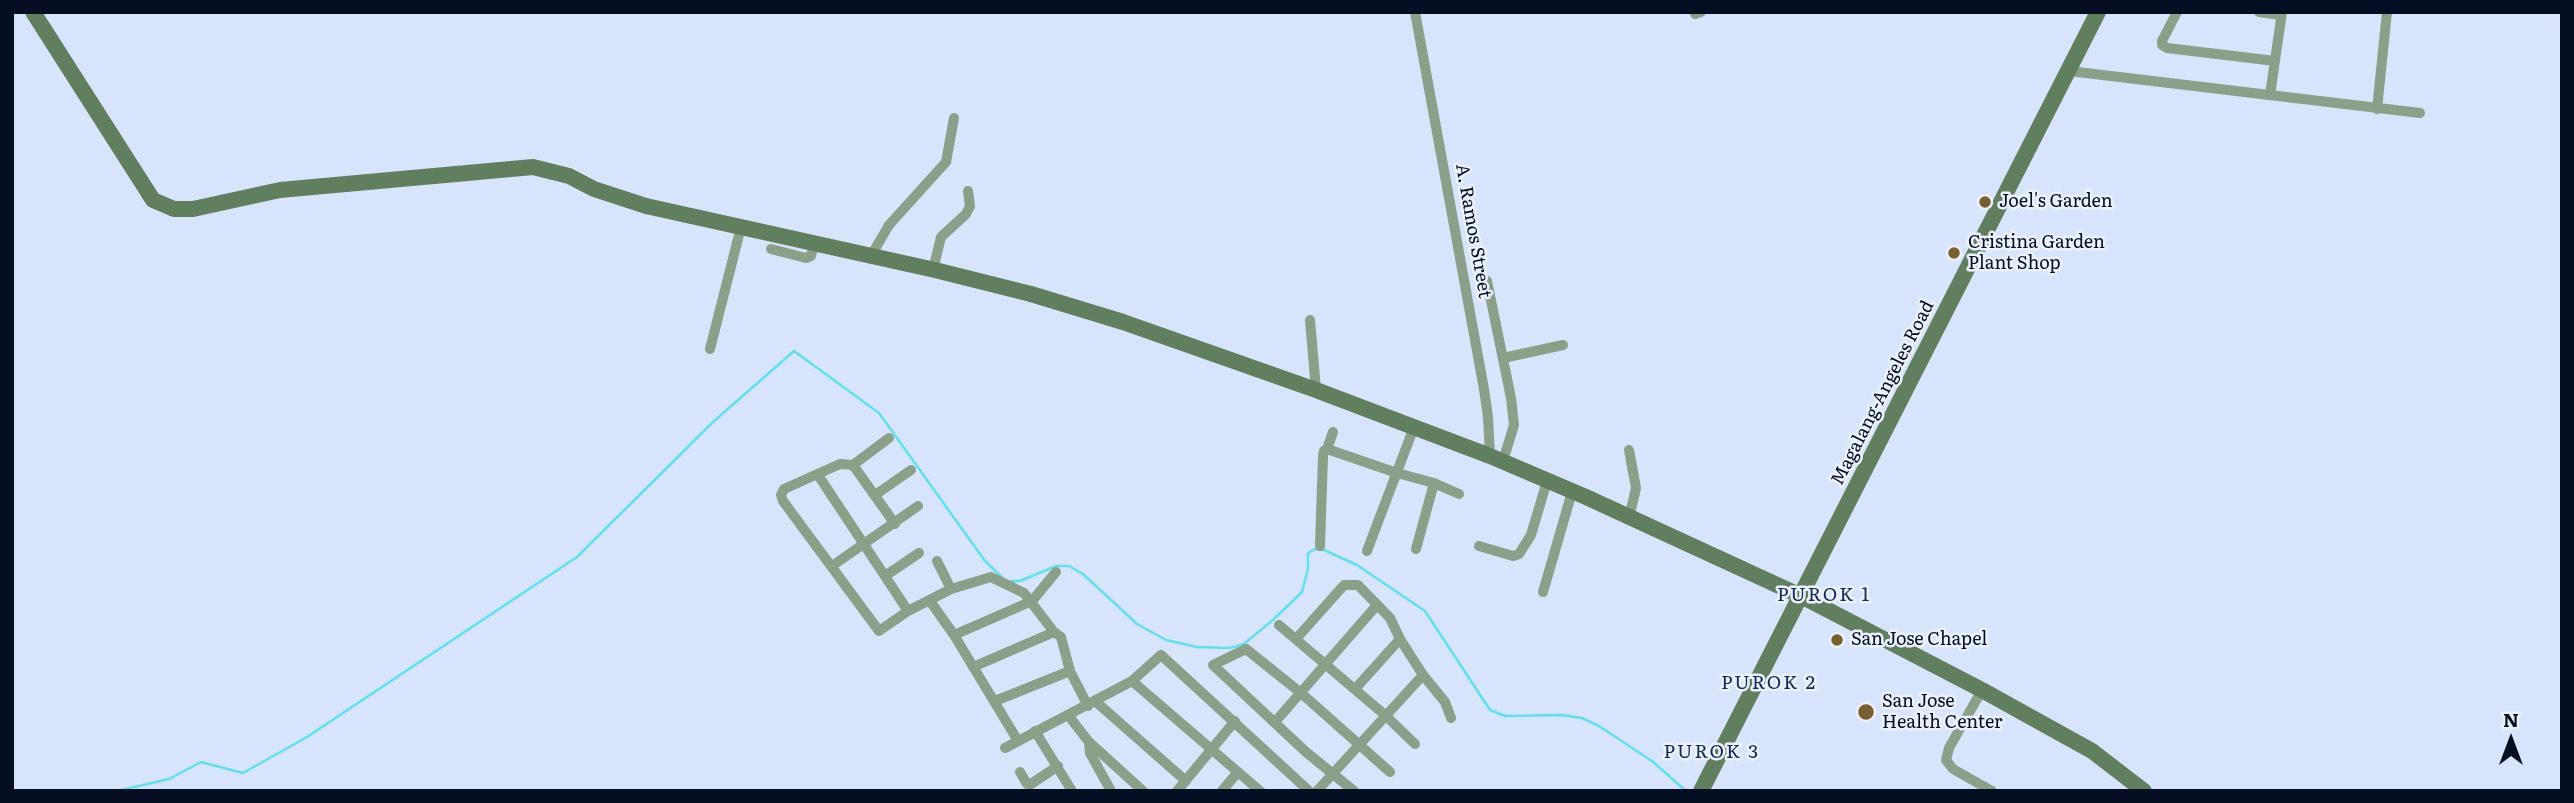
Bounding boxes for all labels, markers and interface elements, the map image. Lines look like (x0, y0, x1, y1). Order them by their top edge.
street label: A. Ramos Street (1451, 162, 1495, 300)
place label: Joel's Garden (1999, 191, 2113, 213)
marker: Joel's Garden (1977, 194, 1993, 210)
place label: Cristina Garden Plant Shop (1968, 232, 2105, 274)
marker: Cristina Garden Plant Shop (1946, 245, 1962, 261)
street label: Magalang-Angeles Road (1827, 297, 1939, 489)
district label: PUROK 1 (1778, 584, 1870, 606)
place label: San Jose Chapel (1851, 629, 1987, 651)
marker: San Jose Chapel (1829, 632, 1845, 648)
district label: PUROK 2 (1722, 672, 1816, 694)
place label: San Jose Health Center (1882, 691, 2003, 734)
marker: San Jose Health Center (1856, 702, 1876, 722)
north arrow (2476, 705, 2546, 775)
text: N (2503, 705, 2519, 733)
district label: PUROK 3 (1664, 741, 1760, 763)

